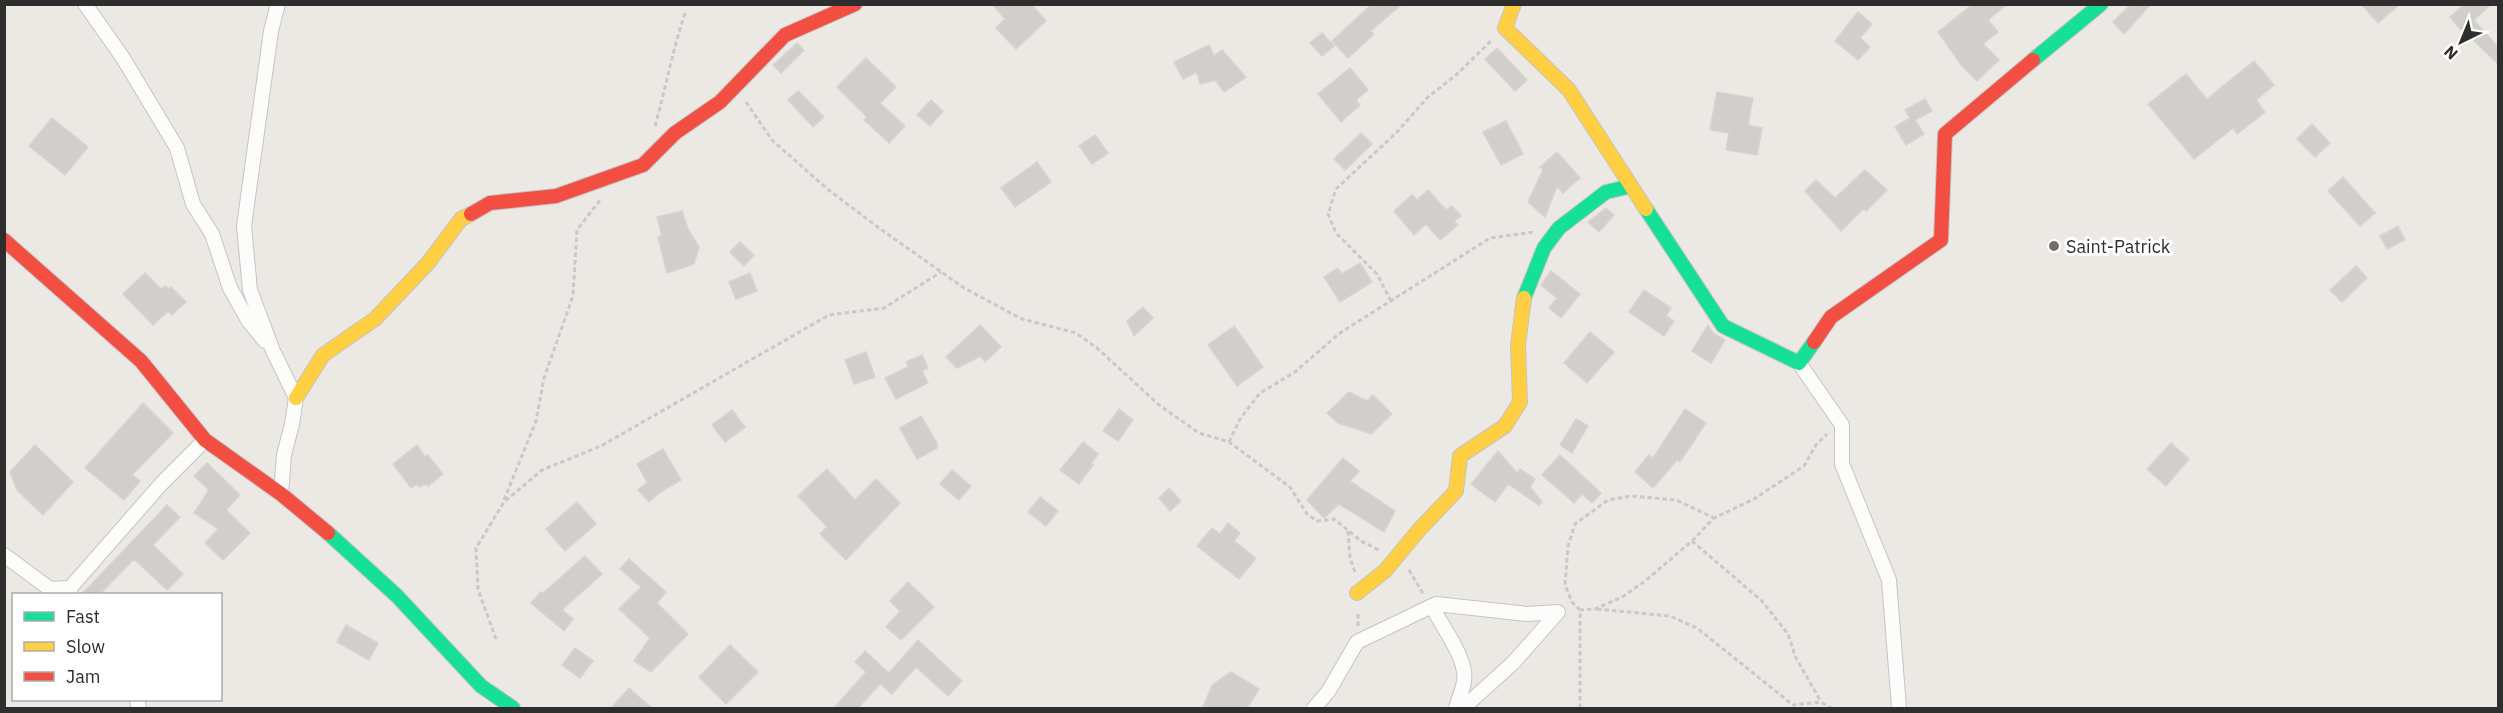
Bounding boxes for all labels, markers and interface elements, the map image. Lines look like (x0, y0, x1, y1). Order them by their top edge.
north arrow (2431, 12, 2491, 72)
text: N (2440, 42, 2462, 64)
place label: Saint-Patrick (2066, 235, 2171, 258)
marker: Saint-Patrick (2047, 239, 2061, 253)
legend (12, 593, 222, 701)
text: Fast (66, 605, 100, 628)
text: Slow (66, 635, 105, 658)
text: Jam (66, 665, 101, 688)

